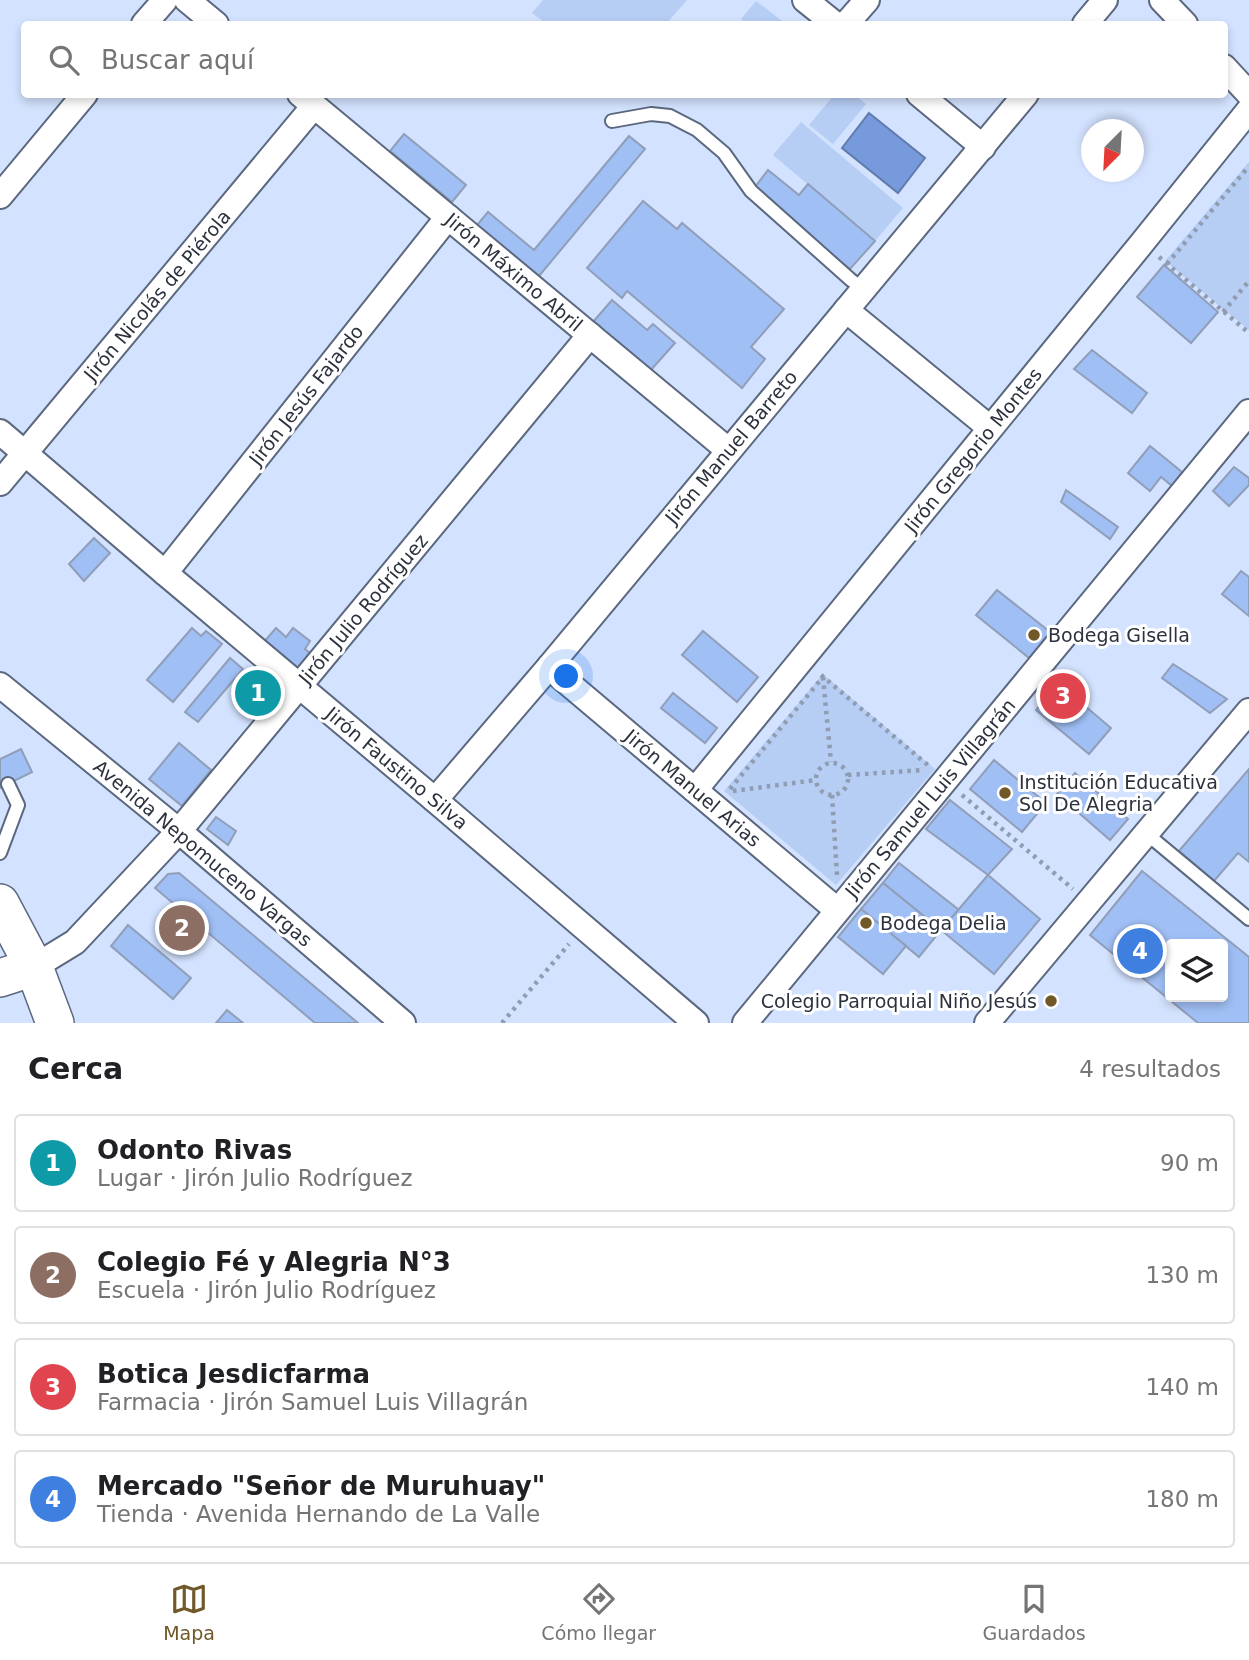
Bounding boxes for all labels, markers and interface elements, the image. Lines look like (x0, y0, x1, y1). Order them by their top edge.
search box (21, 21, 1228, 98)
icon: search (45, 41, 83, 79)
text: Buscar aquí (101, 45, 254, 75)
north arrow (1081, 119, 1144, 182)
street label: Jirón Nicolás de Piérola (78, 205, 235, 386)
street label: Jirón Máximo Abril (440, 208, 587, 336)
street label: Jirón Jesús Fajardo (244, 320, 368, 470)
street label: Jirón Gregorio Montes (899, 363, 1046, 537)
street label: Jirón Manuel Barreto (660, 366, 802, 529)
street label: Jirón Julio Rodríguez (293, 530, 432, 689)
place label: Bodega Gisella (1048, 624, 1190, 646)
marker: Bodega Gisella (1026, 627, 1042, 643)
your location (549, 659, 583, 693)
pin: 1 (235, 667, 281, 719)
pin: 3 (1040, 670, 1086, 722)
street label: Jirón Samuel Luis Villagrán (840, 694, 1020, 903)
street label: Jirón Faustino Silva (321, 701, 473, 834)
street label: Jirón Manuel Arias (620, 724, 765, 851)
street label: Avenida Nepomuceno Vargas (89, 755, 317, 951)
place label: Institución Educativa Sol De Alegria (1019, 771, 1218, 815)
marker: Institución Educativa Sol De Alegria (997, 785, 1013, 801)
pin: 2 (159, 902, 205, 954)
place label: Bodega Delia (880, 912, 1007, 934)
marker: Bodega Delia (858, 915, 874, 931)
pin: 4 (1117, 925, 1163, 977)
map controls (1165, 939, 1228, 1002)
button: layers (1165, 939, 1228, 1002)
place label: Colegio Parroquial Niño Jesús (761, 990, 1037, 1012)
marker: Colegio Parroquial Niño Jesús (1043, 993, 1059, 1009)
text: Cerca (28, 1051, 123, 1086)
text: 4 resultados (1079, 1056, 1221, 1082)
text: Odonto Rivas (97, 1135, 292, 1165)
text: 1 (45, 1150, 61, 1176)
text: 90 m (1160, 1150, 1219, 1176)
text: Lugar · Jirón Julio Rodríguez (97, 1165, 413, 1191)
text: Colegio Fé y Alegria N°3 (97, 1247, 451, 1277)
text: 2 (45, 1262, 61, 1288)
text: 130 m (1145, 1262, 1219, 1288)
text: Escuela · Jirón Julio Rodríguez (97, 1277, 436, 1303)
text: Botica Jesdicfarma (97, 1359, 370, 1389)
text: 3 (45, 1374, 61, 1400)
text: 140 m (1145, 1374, 1219, 1400)
text: Farmacia · Jirón Samuel Luis Villagrán (97, 1389, 528, 1415)
text: Mercado "Señor de Muruhuay" (97, 1471, 545, 1501)
text: 4 (45, 1486, 61, 1512)
text: 180 m (1145, 1486, 1219, 1512)
text: Tienda · Avenida Hernando de La Valle (97, 1501, 540, 1527)
tab: Mapa (163, 1580, 215, 1644)
tab: Cómo llegar (541, 1580, 656, 1644)
tab: Guardados (983, 1580, 1086, 1644)

